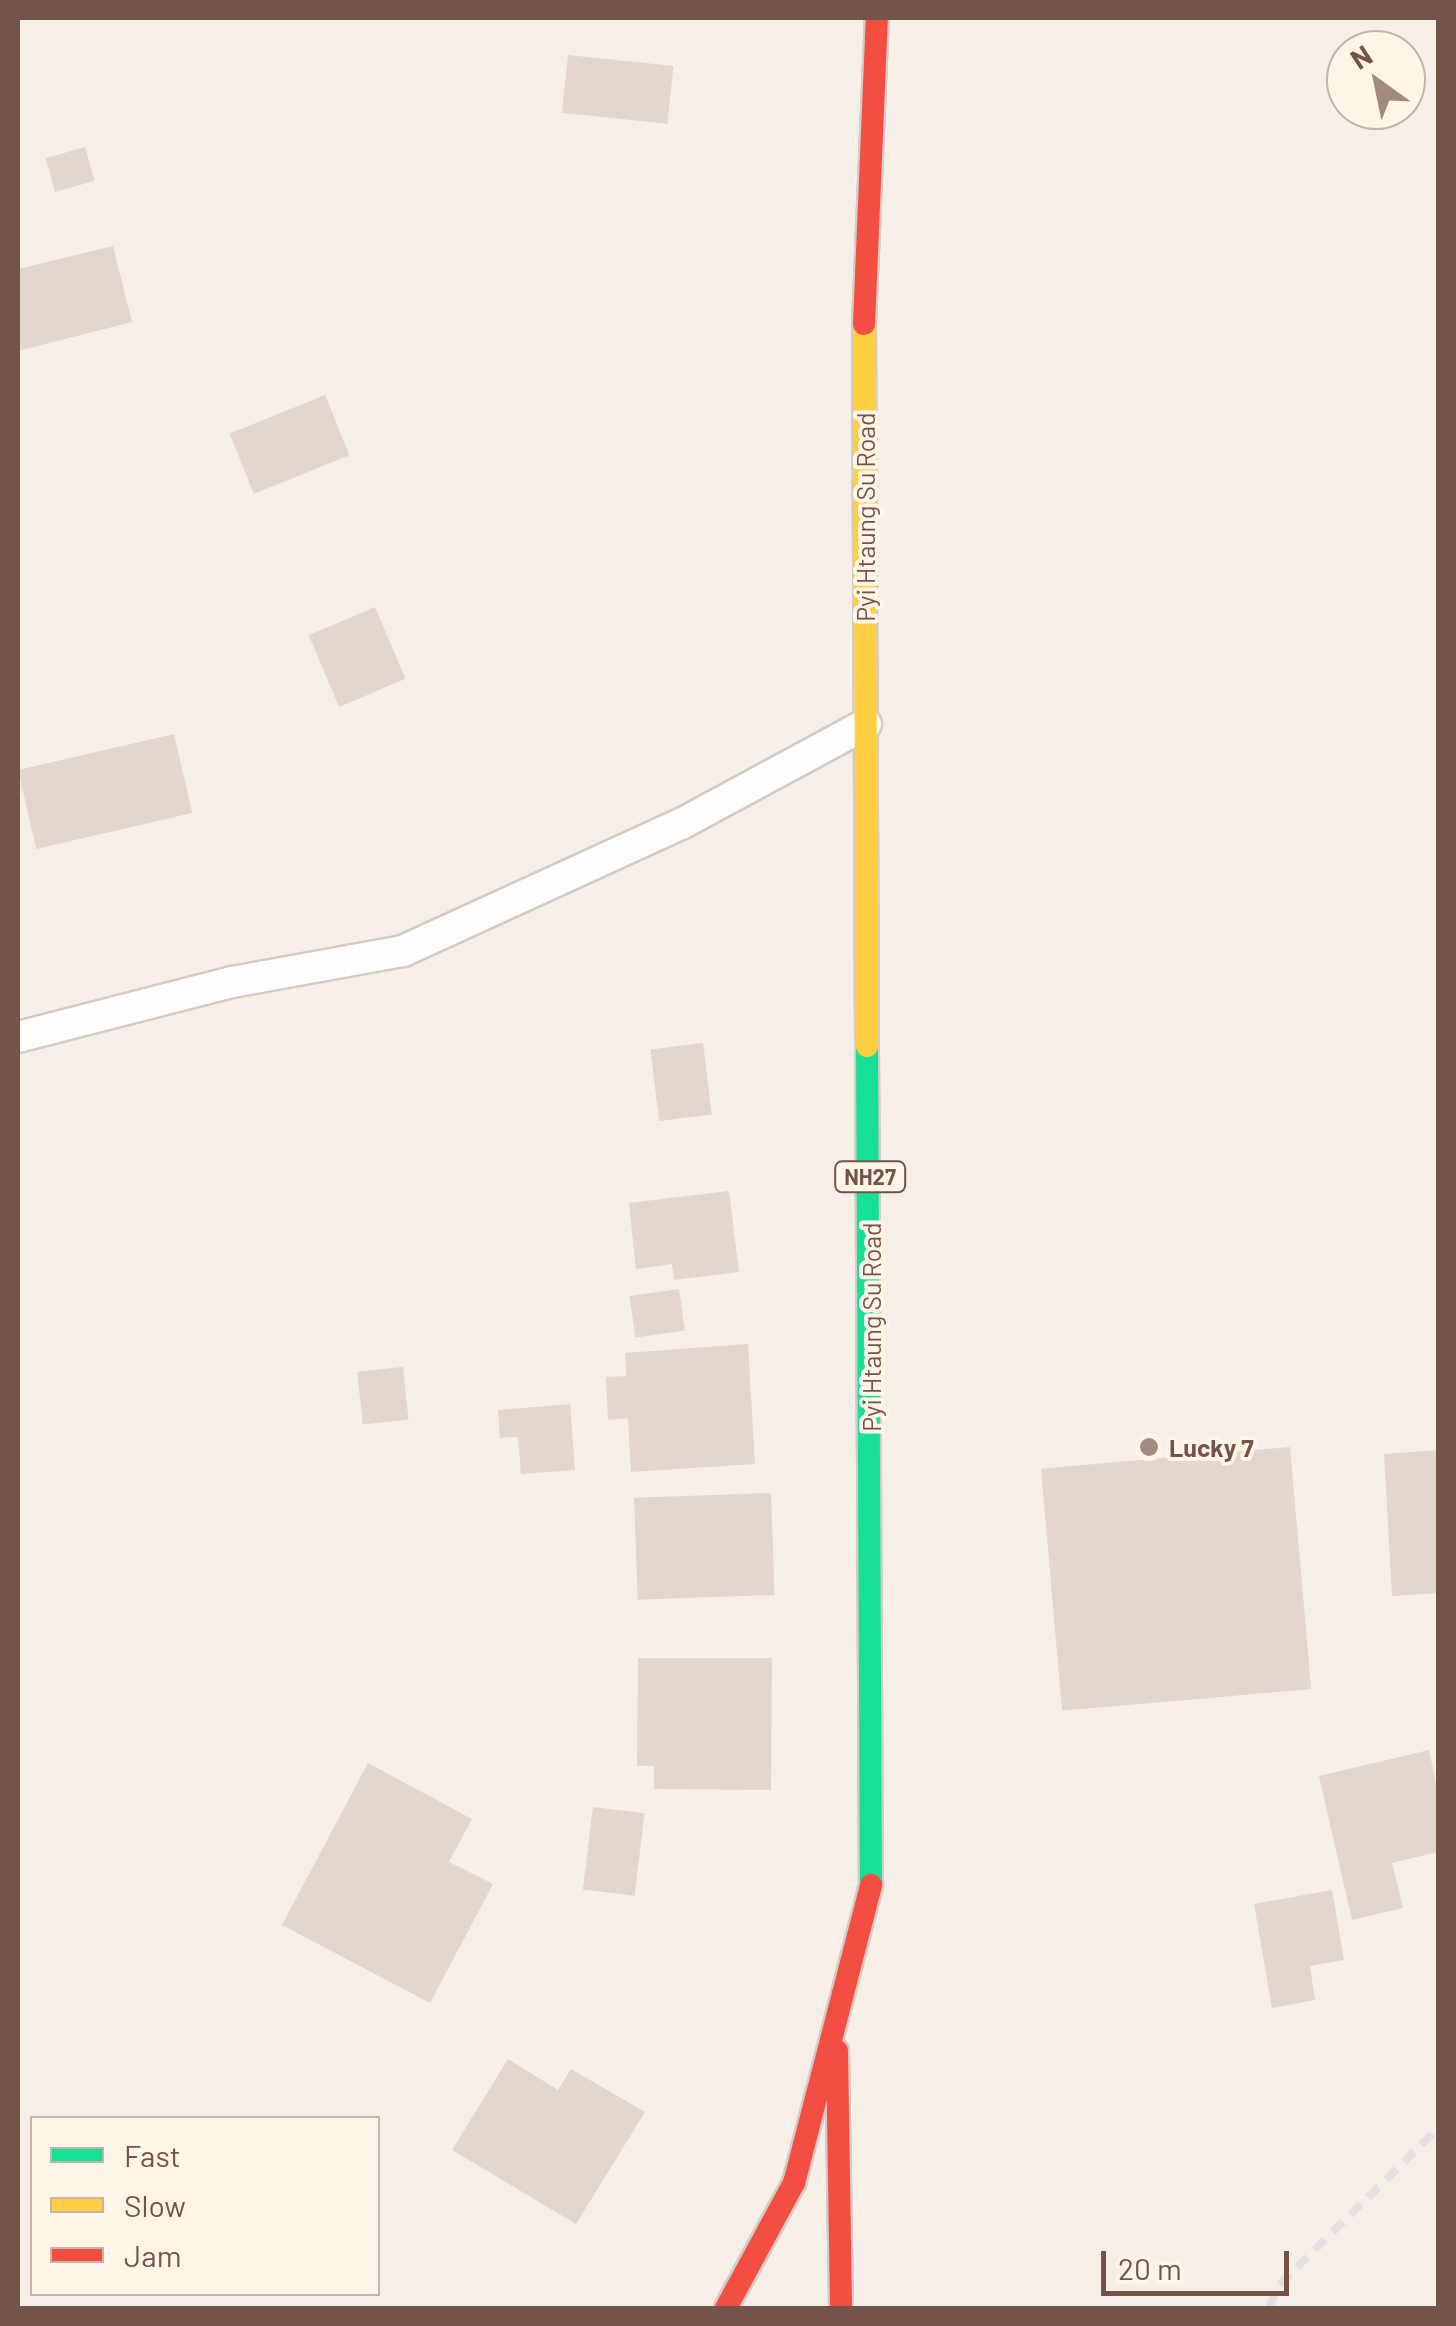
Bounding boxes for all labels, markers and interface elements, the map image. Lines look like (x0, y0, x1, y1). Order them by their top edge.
north arrow (1326, 30, 1426, 130)
text: N (1344, 37, 1378, 76)
street label: Pyi Htaung Su Road (850, 412, 880, 622)
road number: NH27 (832, 1160, 908, 1194)
street label: Pyi Htaung Su Road (856, 1222, 886, 1432)
place label: Lucky 7 (1169, 1432, 1254, 1462)
marker: Lucky 7 (1138, 1436, 1160, 1458)
legend (30, 2116, 380, 2296)
text: Fast (124, 2137, 181, 2173)
text: Slow (124, 2187, 186, 2223)
scale bar (1106, 2231, 1294, 2293)
text: Jam (124, 2237, 181, 2273)
text: 20 m (1118, 2250, 1182, 2286)

